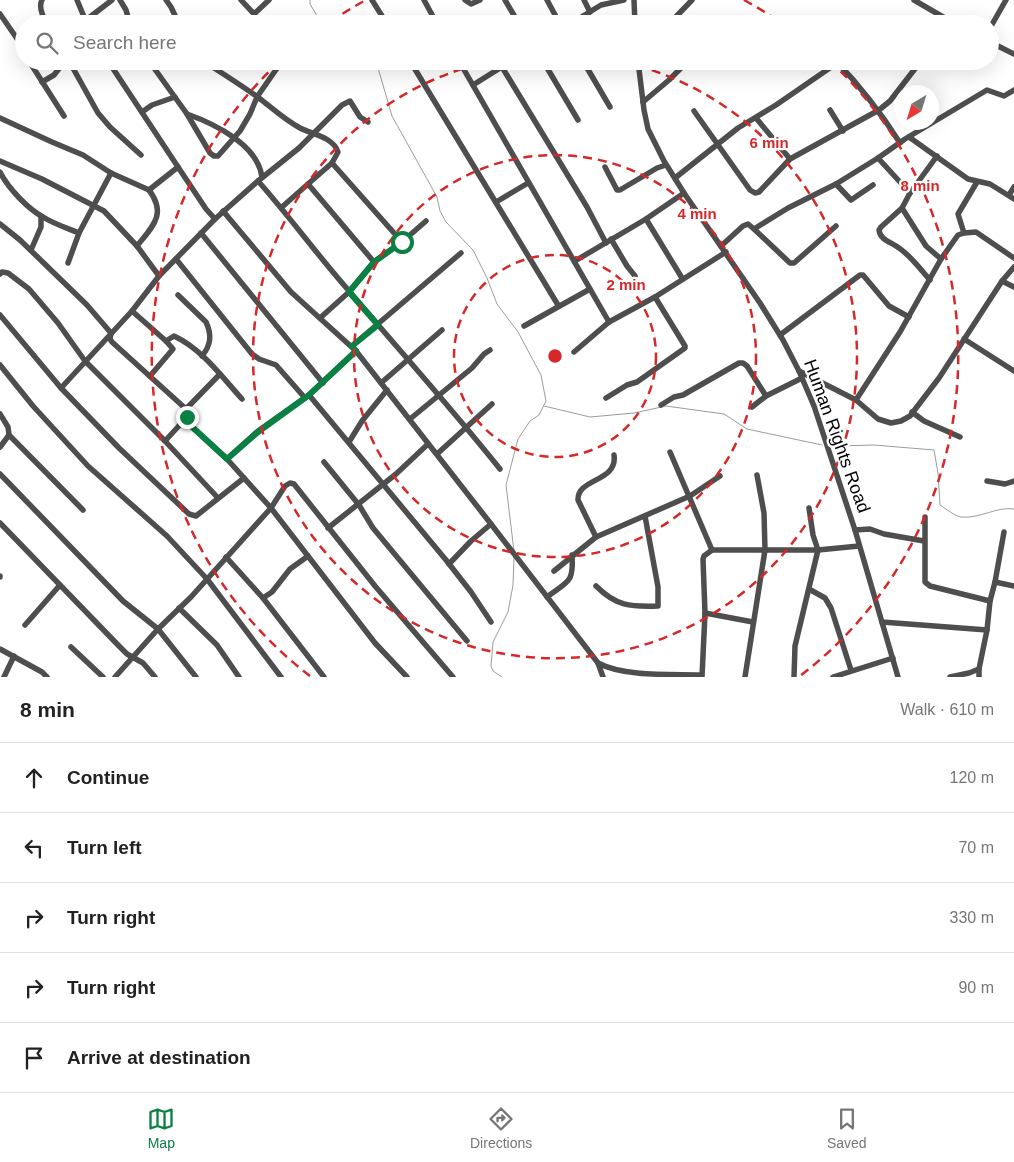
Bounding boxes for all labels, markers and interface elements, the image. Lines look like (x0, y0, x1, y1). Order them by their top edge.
search box (15, 15, 999, 70)
icon: search (33, 29, 61, 57)
text: Search here (73, 32, 177, 53)
north arrow (894, 85, 939, 130)
text: 6 min (749, 134, 789, 151)
text: 8 min (900, 177, 940, 194)
text: 4 min (677, 205, 717, 222)
route start (391, 231, 414, 254)
text: 2 min (606, 276, 646, 293)
centre of rings (546, 347, 564, 365)
street label: Human Rights Road (800, 356, 874, 516)
route end (176, 406, 199, 429)
text: 8 min (20, 698, 75, 721)
text: Walk · 610 m (900, 701, 994, 718)
icon: ahead (20, 764, 48, 792)
text: Continue (67, 767, 149, 788)
text: 120 m (950, 769, 994, 786)
icon: left (20, 834, 48, 862)
text: Turn left (67, 837, 142, 858)
text: 70 m (958, 839, 994, 856)
icon: right (20, 904, 48, 932)
text: Turn right (67, 907, 155, 928)
text: 330 m (950, 909, 994, 926)
icon: right (20, 974, 48, 1002)
text: Turn right (67, 977, 155, 998)
text: 90 m (958, 979, 994, 996)
icon: arrive (20, 1044, 48, 1072)
text: Arrive at destination (67, 1047, 251, 1068)
tab: Map (147, 1105, 175, 1151)
tab: Directions (470, 1105, 532, 1151)
tab: Saved (827, 1105, 867, 1151)

